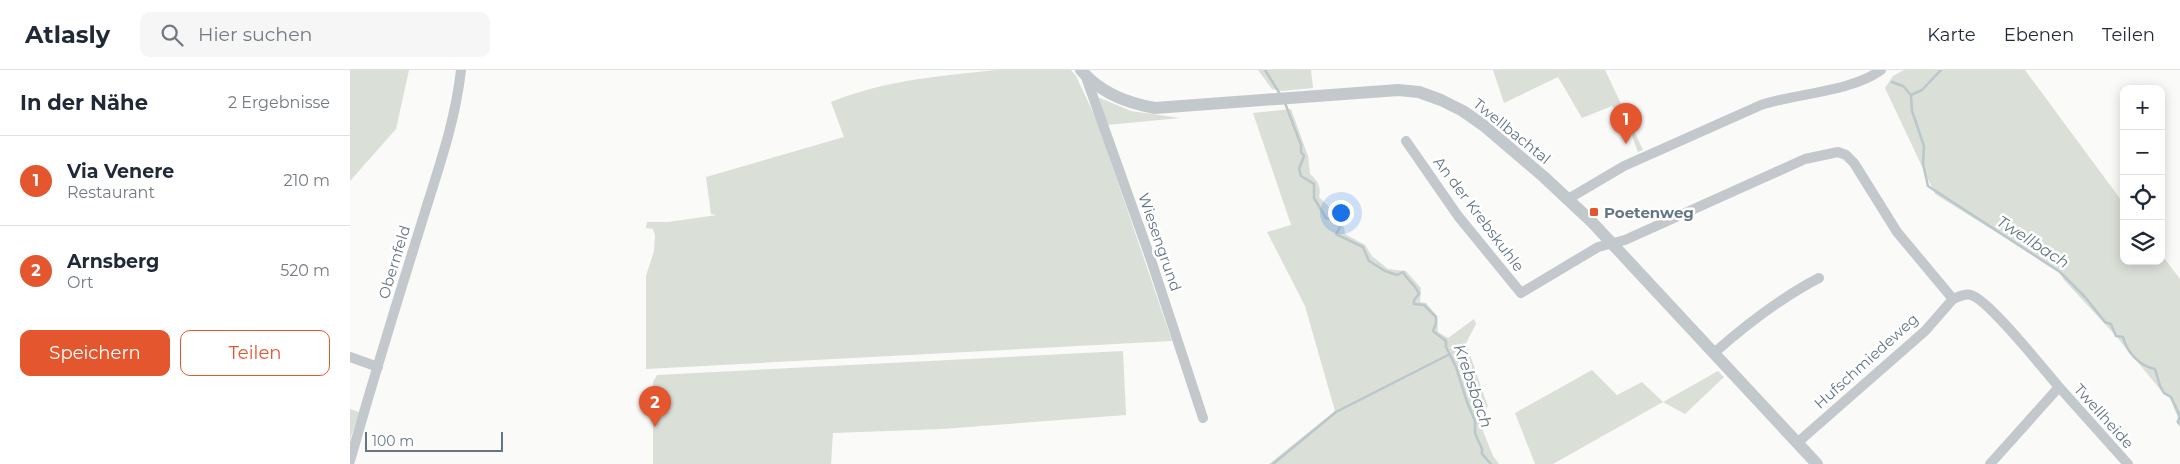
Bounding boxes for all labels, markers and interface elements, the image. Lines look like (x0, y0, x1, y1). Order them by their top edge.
search box (140, 12, 490, 57)
text: Atlasly (25, 20, 110, 49)
icon: search (158, 21, 186, 49)
text: Hier suchen (198, 23, 312, 46)
text: Karte (1927, 24, 1976, 46)
text: Ebenen (2004, 24, 2074, 46)
text: Teilen (2102, 24, 2155, 46)
map controls (2120, 85, 2165, 265)
button: + (2120, 85, 2165, 130)
text: In der Nähe (20, 90, 148, 115)
text: 2 Ergebnisse (228, 93, 330, 112)
street label: Twellbachtal (1469, 94, 1555, 168)
pin: 1 (1610, 103, 1642, 144)
button: − (2120, 130, 2165, 175)
street label: An der Krebskuhle (1430, 153, 1528, 275)
text: Via Venere (67, 160, 174, 183)
text: 1 (33, 171, 39, 190)
text: 210 m (283, 171, 330, 190)
button: locate (2120, 175, 2165, 220)
text: Restaurant (67, 183, 155, 202)
street label: Wiesengrund (1134, 190, 1186, 294)
your location (1328, 200, 1354, 226)
place label: Poetenweg (1604, 203, 1694, 222)
marker: Poetenweg (1588, 206, 1600, 218)
water label: Twellbach (1993, 212, 2073, 272)
button: layers (2120, 220, 2165, 265)
street label: Obernfeld (374, 223, 414, 301)
text: Arnsberg (67, 250, 159, 273)
text: 2 (31, 261, 41, 280)
text: 520 m (280, 261, 330, 280)
text: Ort (67, 273, 94, 292)
street label: Hufschmiedeweg (1810, 309, 1922, 413)
button: Speichern (20, 330, 170, 376)
button: Teilen (180, 330, 330, 376)
water label: Krebsbach (1450, 342, 1496, 430)
street label: Twellheide (2070, 380, 2138, 452)
pin: 2 (639, 386, 671, 427)
scale bar (365, 429, 502, 452)
text: 100 m (372, 432, 414, 450)

